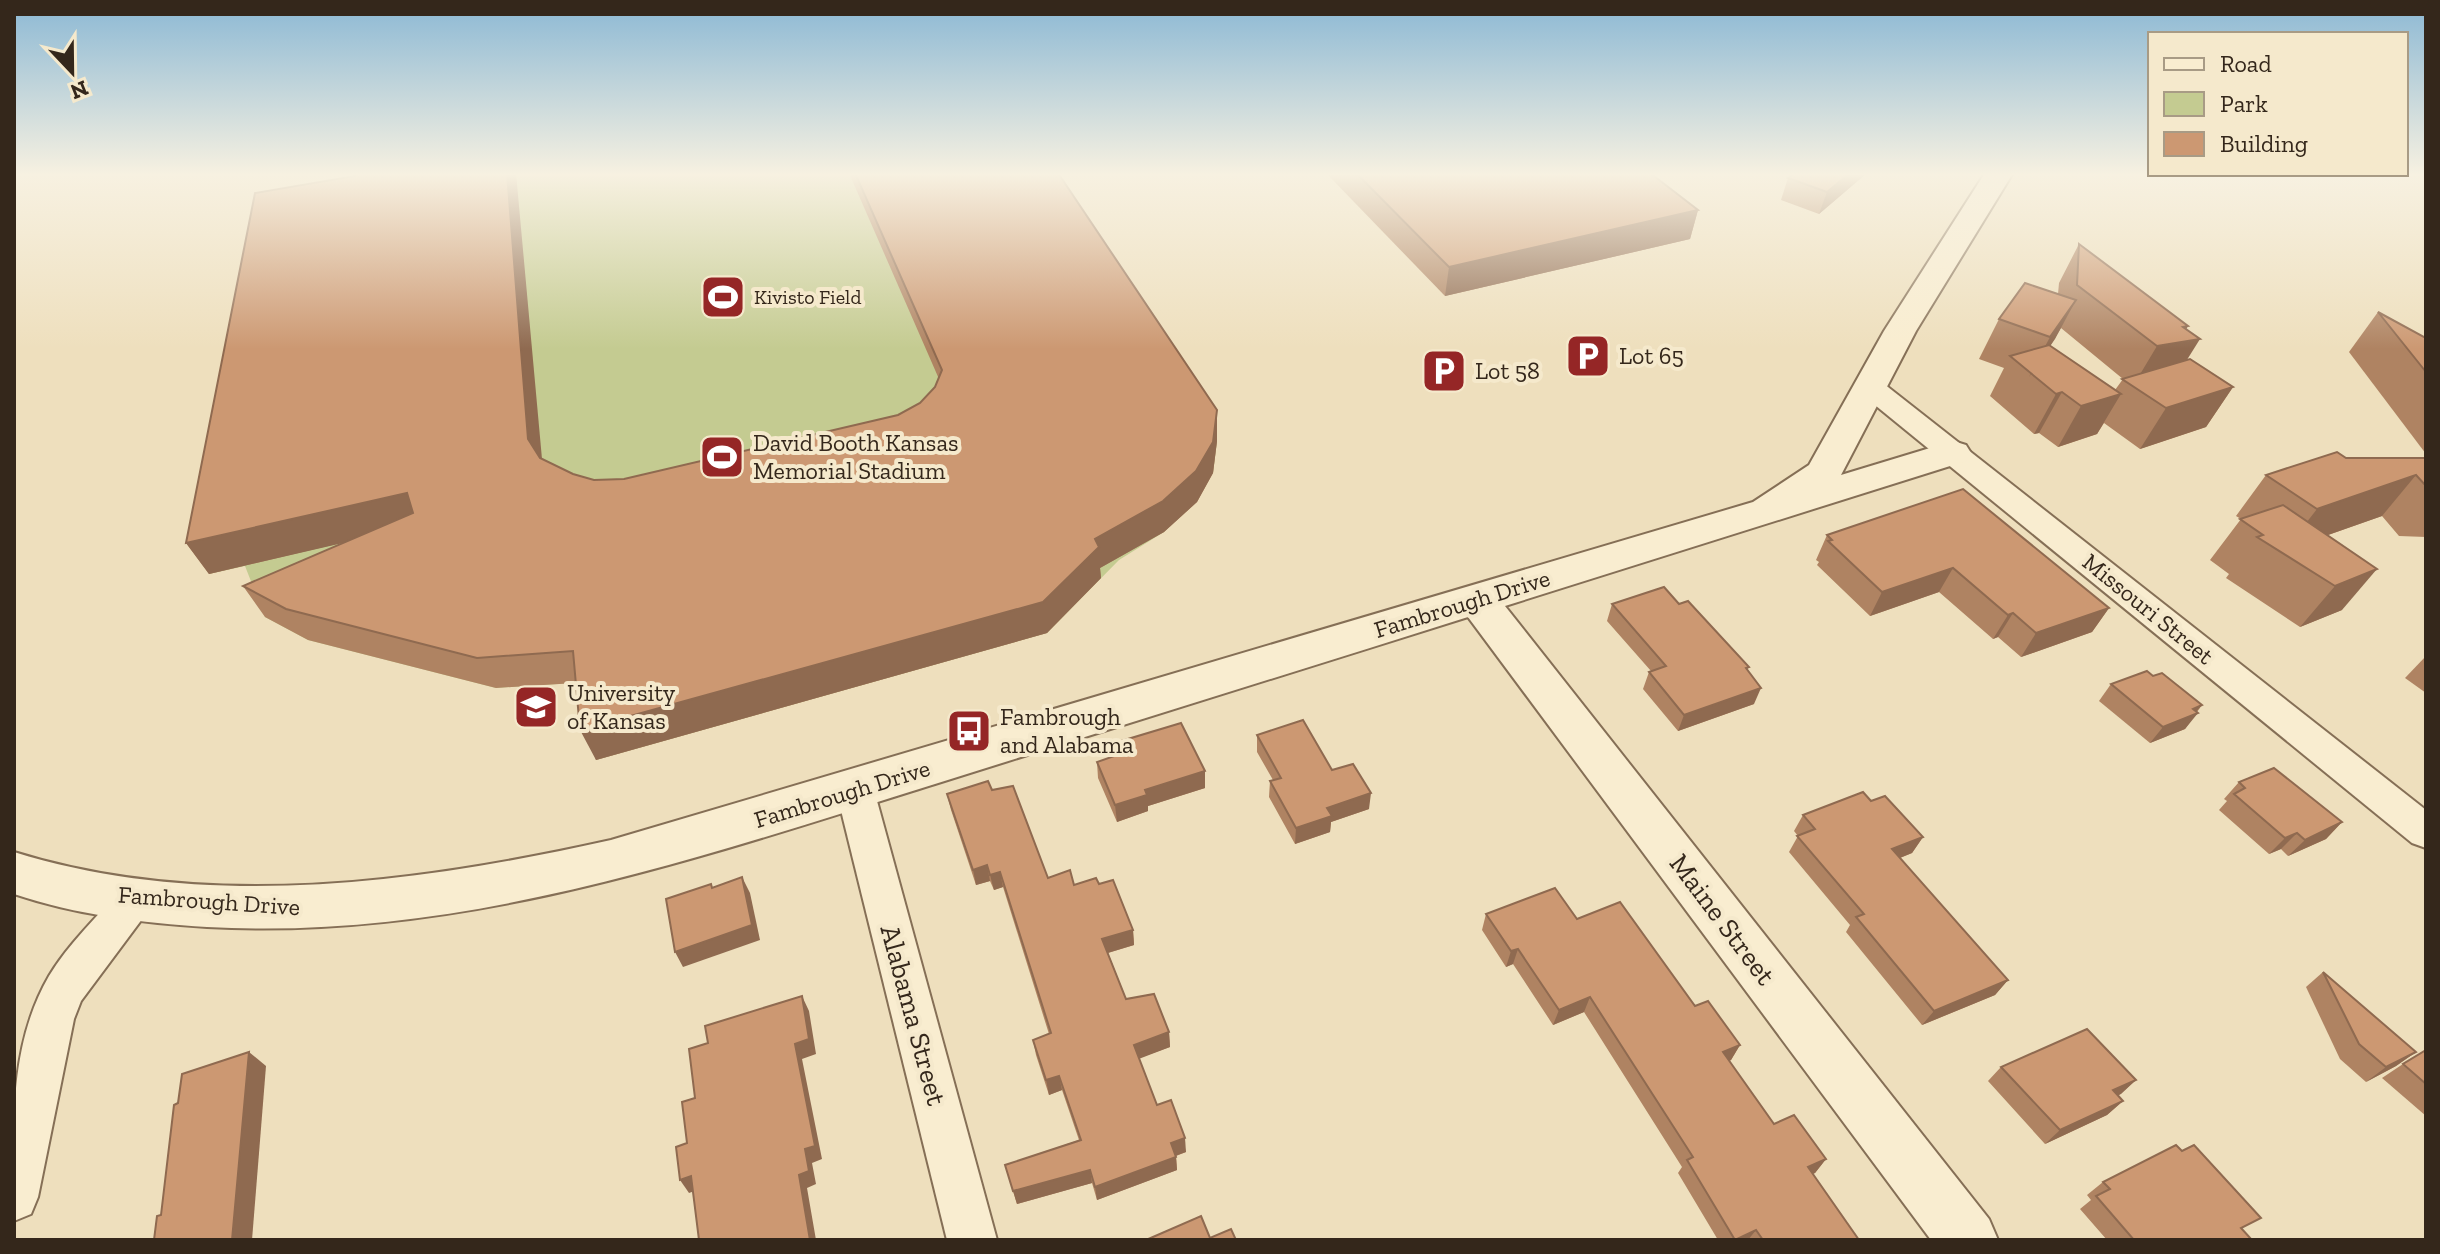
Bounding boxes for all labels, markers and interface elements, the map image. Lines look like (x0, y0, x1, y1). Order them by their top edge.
north arrow (32, 32, 112, 112)
legend (2148, 32, 2408, 176)
text: Road (2220, 49, 2272, 78)
text: N (66, 74, 92, 106)
text: Park (2220, 89, 2268, 118)
text: Building (2220, 129, 2308, 158)
sports icon: Kivisto Field (699, 273, 747, 321)
place label: Kivisto Field (754, 285, 861, 309)
parking icon: Lot 65 (1564, 332, 1612, 380)
place label: Lot 65 (1619, 341, 1684, 370)
parking icon: Lot 58 (1420, 347, 1468, 395)
place label: Lot 58 (1475, 356, 1540, 385)
place label: David Booth Kansas Memorial Stadium (753, 428, 959, 485)
sports icon: David Booth Kansas Memorial Stadium (698, 433, 746, 481)
street label: Missouri Street (2077, 547, 2220, 670)
street label: Fambrough Drive (1370, 563, 1553, 644)
place label: University of Kansas (567, 678, 676, 735)
school or university icon: University of Kansas (512, 683, 560, 731)
place label: Fambrough and Alabama (1000, 702, 1134, 759)
bus stop icon: Fambrough and Alabama (945, 707, 993, 755)
street label: Fambrough Drive (750, 753, 933, 834)
street label: Maine Street (1663, 847, 1783, 992)
street label: Fambrough Drive (117, 880, 301, 921)
street label: Alabama Street (874, 921, 954, 1110)

